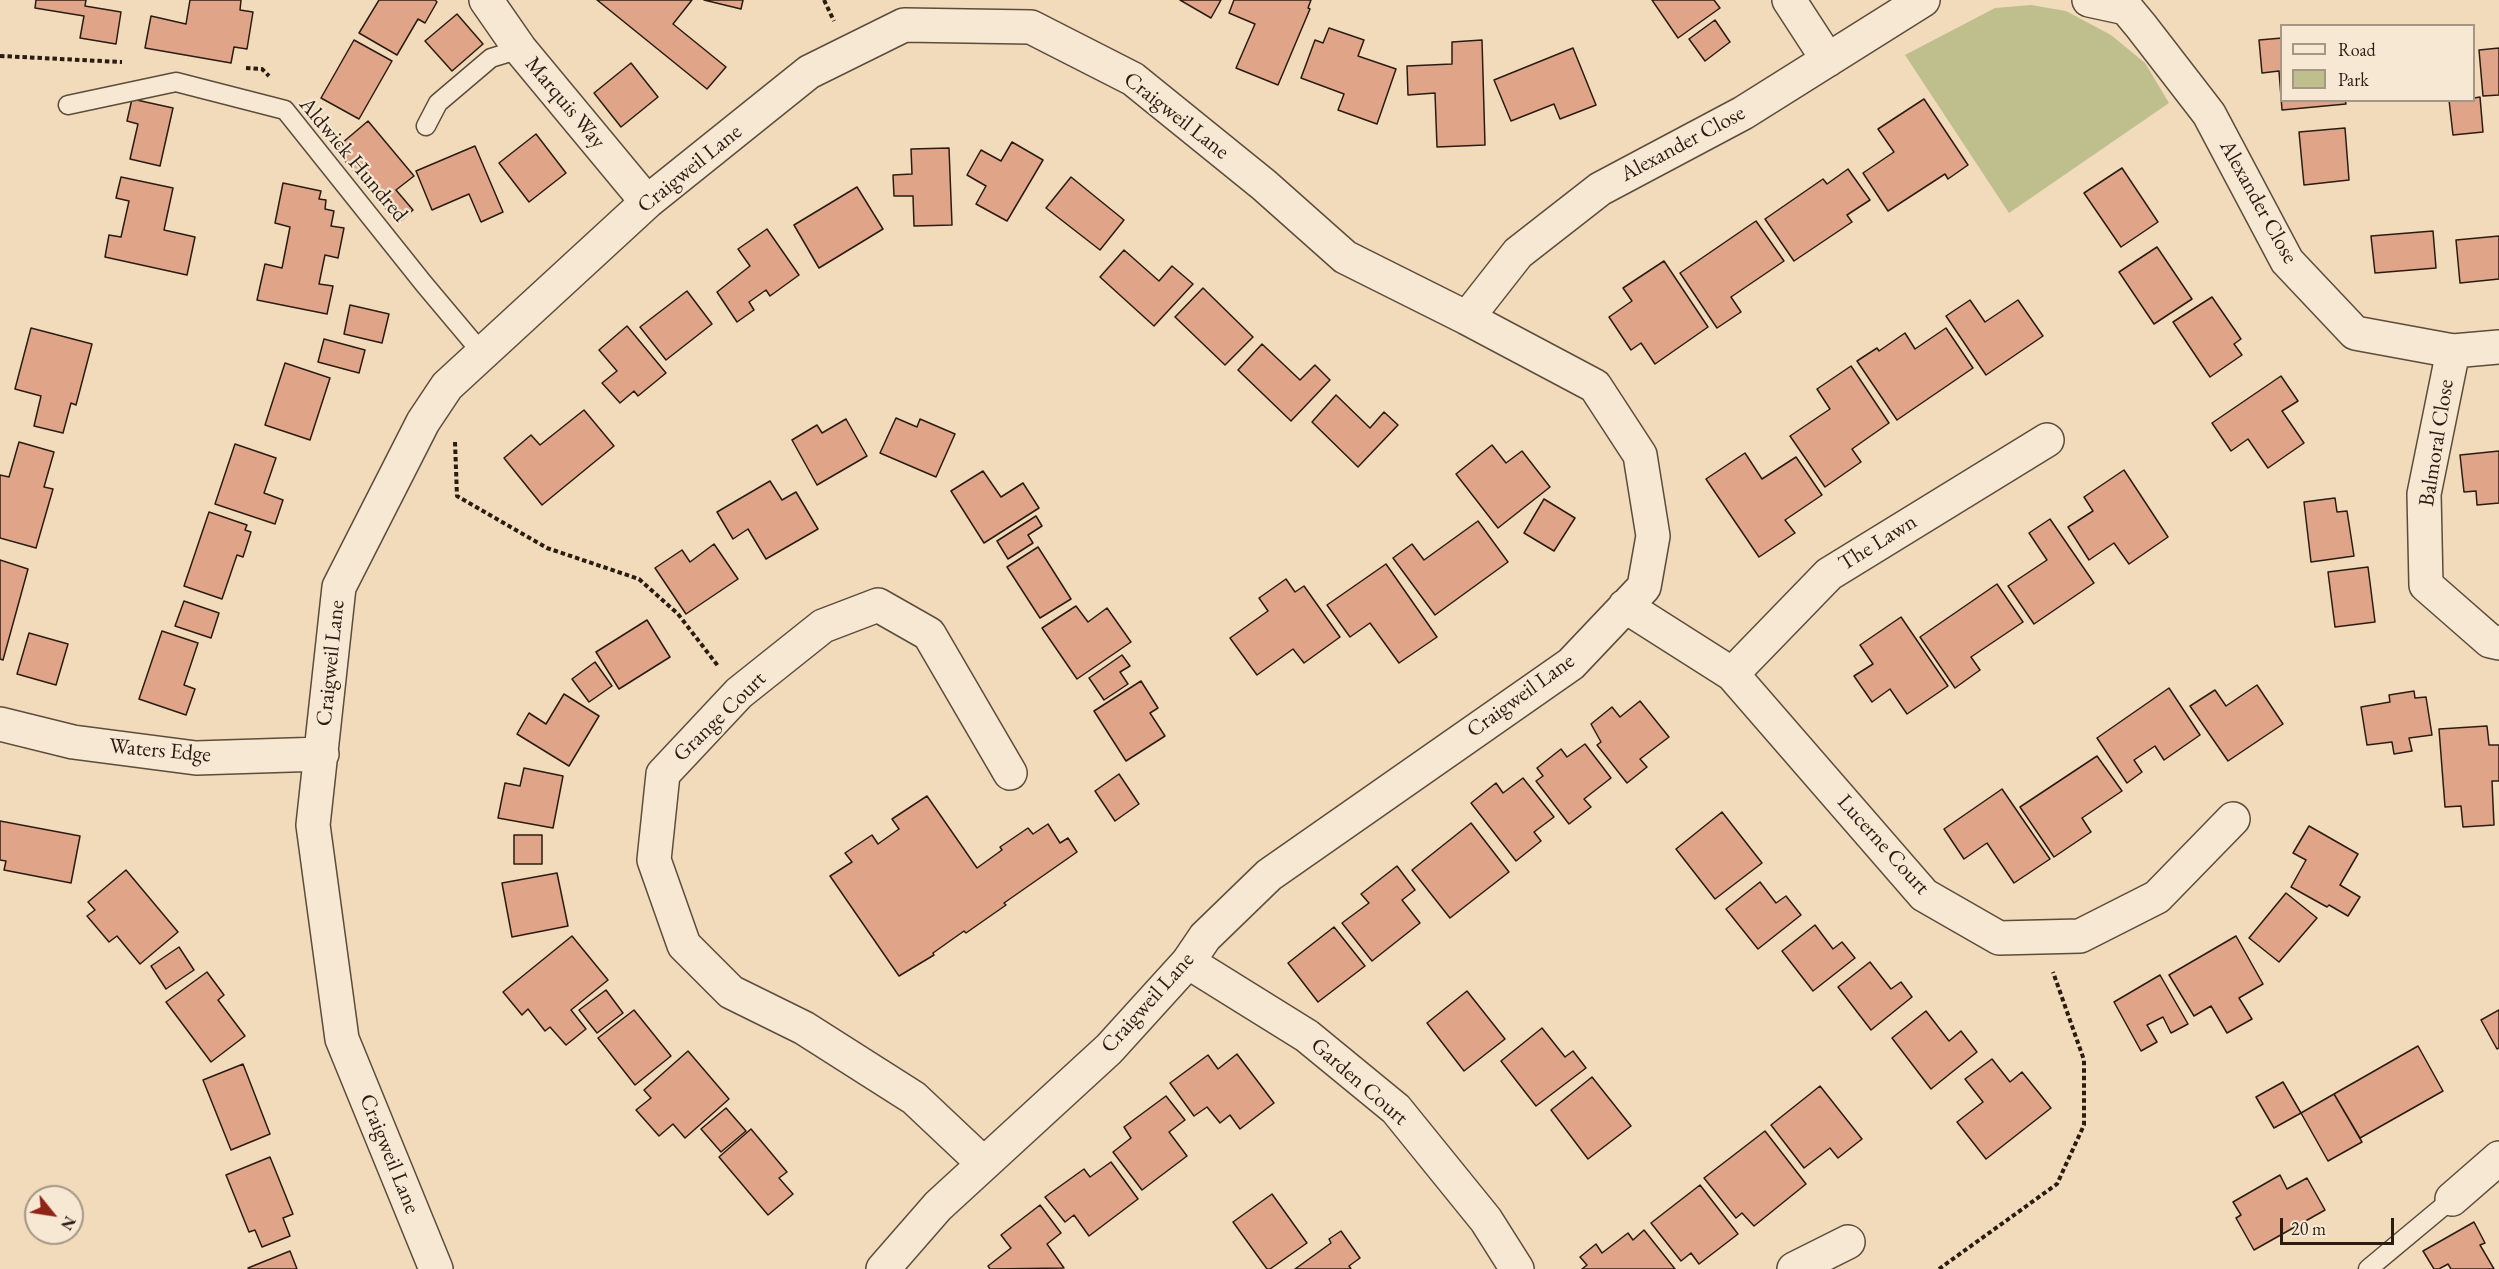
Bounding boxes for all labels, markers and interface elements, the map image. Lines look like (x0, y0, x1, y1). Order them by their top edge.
legend (2280, 24, 2475, 102)
text: Road (2338, 38, 2376, 61)
street label: Marquis Way (519, 52, 611, 154)
street label: Craigweil Lane (1118, 67, 1234, 165)
text: Park (2338, 68, 2369, 91)
street label: Aldwick Hundred (293, 92, 413, 228)
street label: Alexander Close (1616, 100, 1750, 188)
street label: Craigweil Lane (632, 119, 748, 219)
street label: Alexander Close (2213, 136, 2303, 268)
street label: Balmoral Close (2414, 378, 2460, 508)
street label: The Lawn (1834, 509, 1922, 577)
street label: Craigweil Lane (311, 599, 351, 727)
street label: Craigweil Lane (1462, 648, 1580, 744)
street label: Grange Court (668, 666, 772, 768)
street label: Waters Edge (108, 733, 212, 769)
street label: Lucerne Court (1831, 789, 1935, 901)
street label: Craigweil Lane (1096, 947, 1200, 1059)
street label: Garden Court (1305, 1033, 1413, 1131)
street label: Craigweil Lane (353, 1090, 425, 1218)
north arrow (24, 1185, 84, 1245)
scale bar (2283, 1206, 2397, 1244)
text: N (56, 1212, 81, 1234)
text: 20 m (2291, 1217, 2326, 1240)

